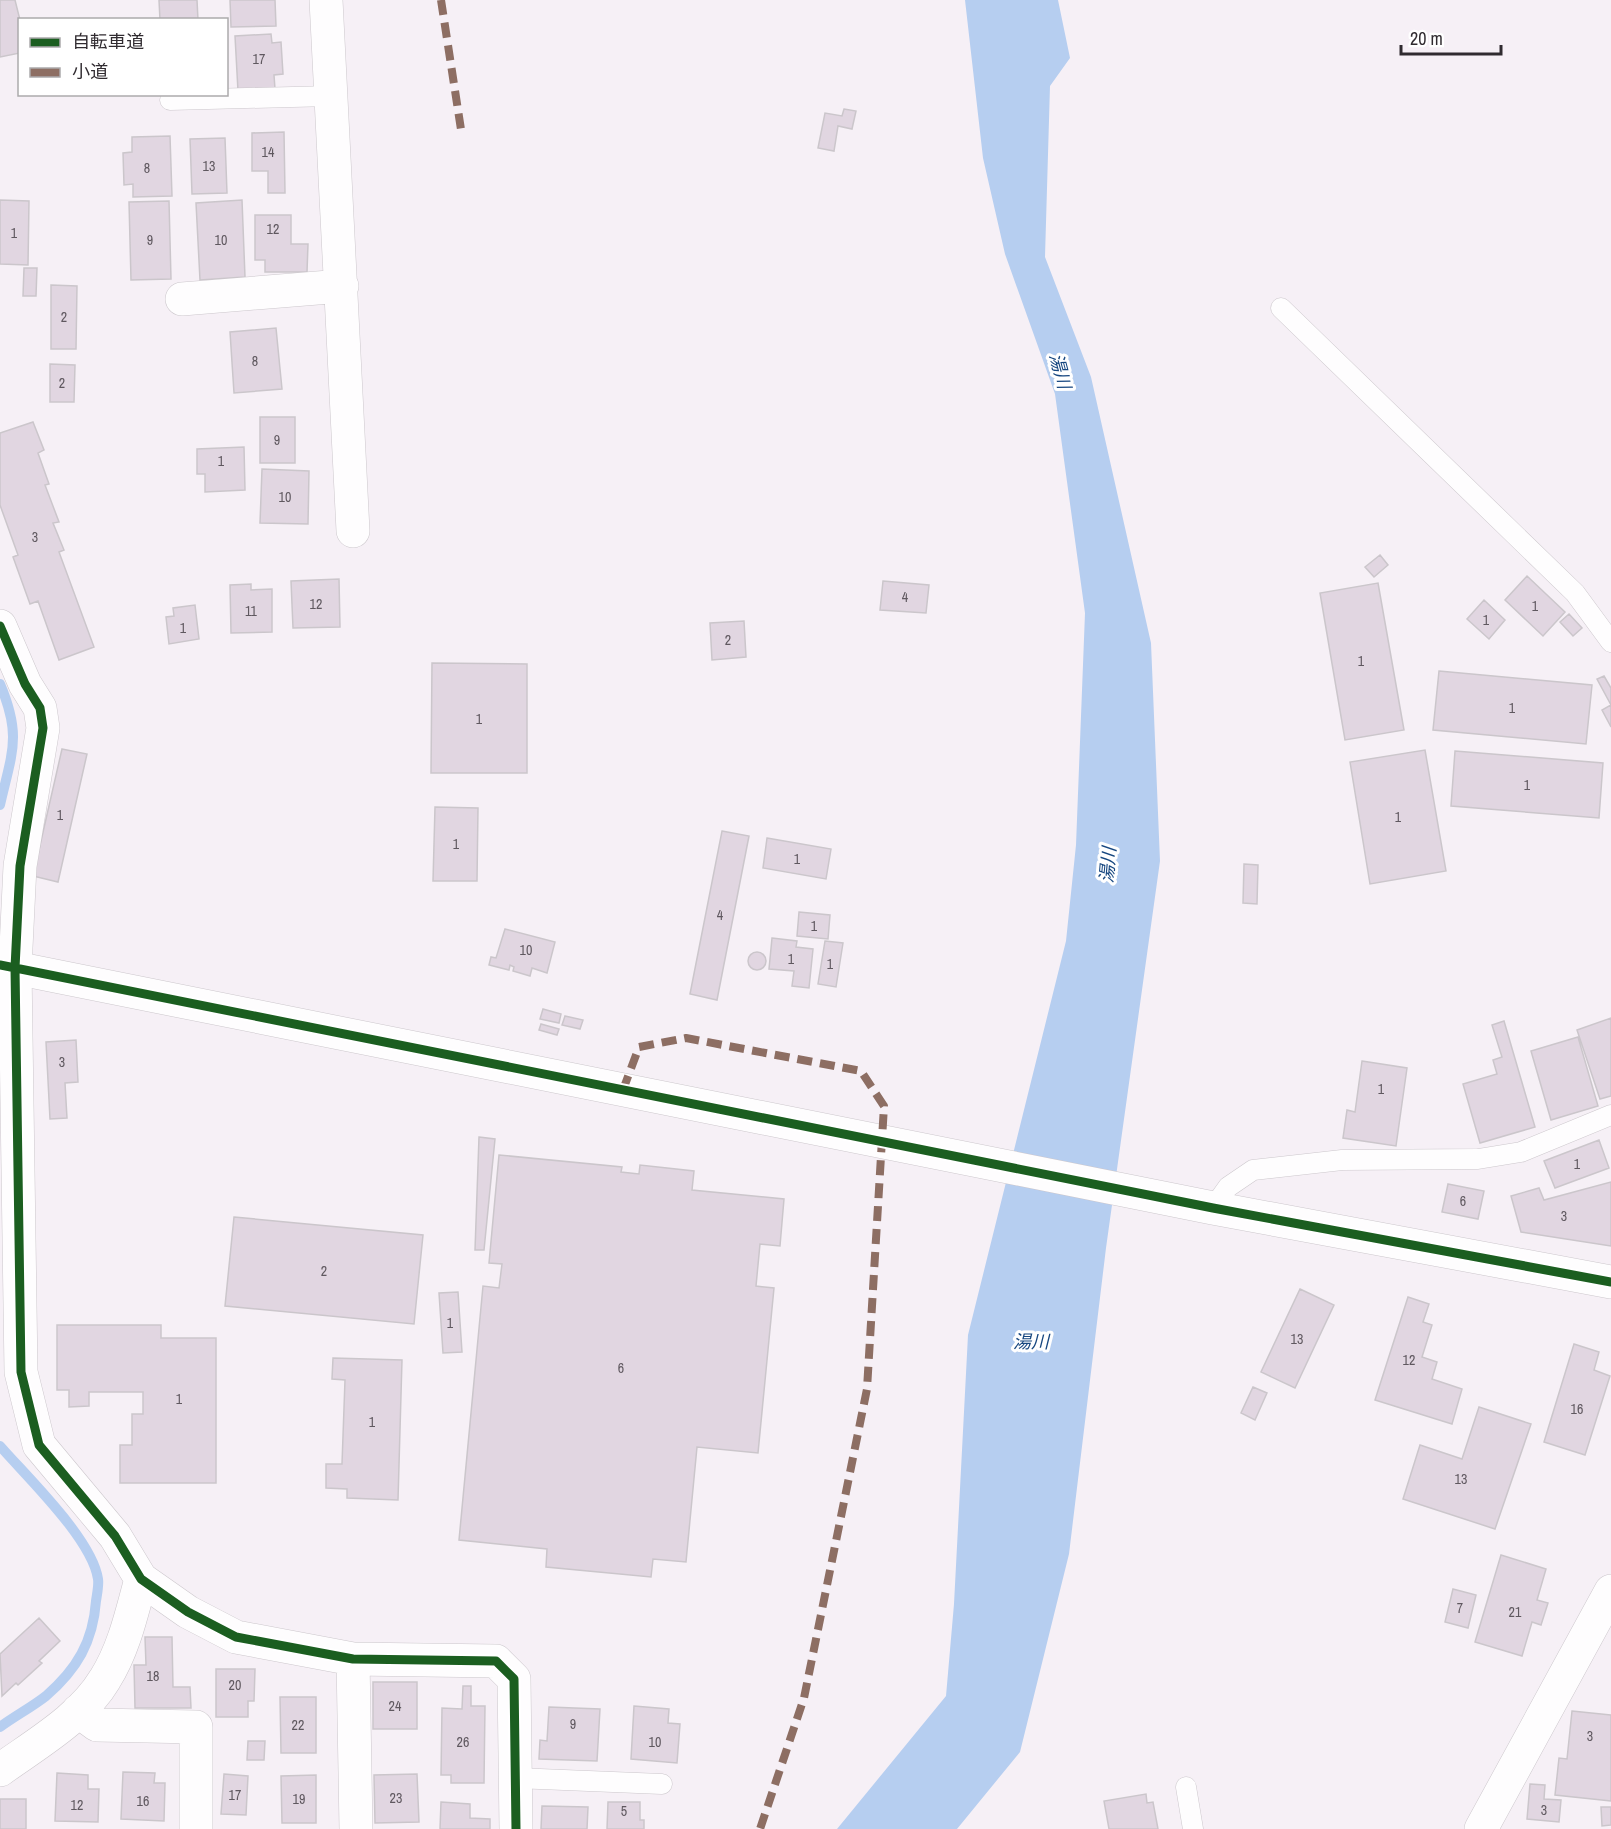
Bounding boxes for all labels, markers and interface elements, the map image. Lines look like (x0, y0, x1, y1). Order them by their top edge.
legend (18, 18, 228, 96)
scale bar (1401, 18, 1502, 56)
text: 20 m (1410, 26, 1443, 51)
text: 自転車道 (72, 29, 144, 54)
house number: 17 (253, 50, 265, 68)
text: 小道 (72, 59, 108, 84)
house number: 14 (262, 143, 275, 161)
house number: 13 (203, 157, 215, 175)
house number: 8 (144, 159, 150, 177)
house number: 12 (267, 220, 279, 238)
house number: 1 (11, 224, 18, 242)
house number: 9 (147, 231, 153, 249)
house number: 10 (215, 231, 227, 249)
house number: 2 (61, 308, 67, 326)
water label: 湯川 (1044, 350, 1078, 393)
house number: 8 (252, 352, 258, 370)
house number: 2 (59, 374, 65, 392)
house number: 9 (274, 431, 280, 449)
house number: 1 (218, 452, 225, 470)
house number: 10 (279, 488, 291, 506)
house number: 3 (32, 528, 38, 546)
house number: 4 (902, 588, 909, 606)
house number: 12 (310, 595, 322, 613)
house number: 1 (1532, 597, 1539, 615)
house number: 11 (245, 602, 258, 620)
house number: 1 (1483, 611, 1490, 629)
house number: 1 (180, 619, 187, 637)
house number: 2 (725, 631, 731, 649)
house number: 1 (1358, 652, 1365, 670)
house number: 1 (1509, 699, 1516, 717)
house number: 1 (476, 710, 483, 728)
house number: 1 (1524, 776, 1531, 794)
house number: 1 (57, 806, 64, 824)
house number: 1 (1395, 808, 1402, 826)
house number: 1 (453, 835, 460, 853)
water label: 湯川 (1093, 844, 1122, 884)
house number: 1 (794, 850, 801, 868)
house number: 4 (717, 906, 724, 924)
house number: 1 (811, 917, 818, 935)
house number: 10 (520, 941, 532, 959)
house number: 1 (788, 950, 795, 968)
house number: 1 (827, 955, 834, 973)
house number: 3 (59, 1053, 65, 1071)
house number: 1 (1378, 1080, 1385, 1098)
house number: 1 (1574, 1155, 1581, 1173)
house number: 6 (1460, 1192, 1466, 1210)
house number: 3 (1561, 1207, 1567, 1225)
house number: 2 (321, 1262, 327, 1280)
house number: 1 (447, 1314, 454, 1332)
water label: 湯川 (1013, 1329, 1051, 1354)
house number: 13 (1291, 1330, 1303, 1348)
house number: 12 (1403, 1351, 1415, 1369)
house number: 6 (618, 1359, 624, 1377)
house number: 1 (176, 1390, 183, 1408)
house number: 16 (1571, 1400, 1583, 1418)
house number: 1 (369, 1413, 376, 1431)
house number: 13 (1455, 1470, 1467, 1488)
house number: 7 (1457, 1599, 1463, 1617)
house number: 21 (1509, 1603, 1522, 1621)
house number: 18 (147, 1667, 159, 1685)
house number: 20 (229, 1676, 241, 1694)
house number: 24 (389, 1697, 402, 1715)
house number: 9 (570, 1715, 576, 1733)
house number: 22 (292, 1716, 304, 1734)
house number: 3 (1587, 1727, 1593, 1745)
house number: 26 (457, 1733, 469, 1751)
house number: 10 (649, 1733, 661, 1751)
house number: 17 (229, 1786, 241, 1804)
house number: 23 (390, 1789, 402, 1807)
house number: 19 (293, 1790, 305, 1808)
house number: 16 (137, 1792, 149, 1810)
house number: 12 (71, 1796, 83, 1814)
house number: 3 (1541, 1801, 1547, 1819)
house number: 5 (621, 1802, 627, 1820)

